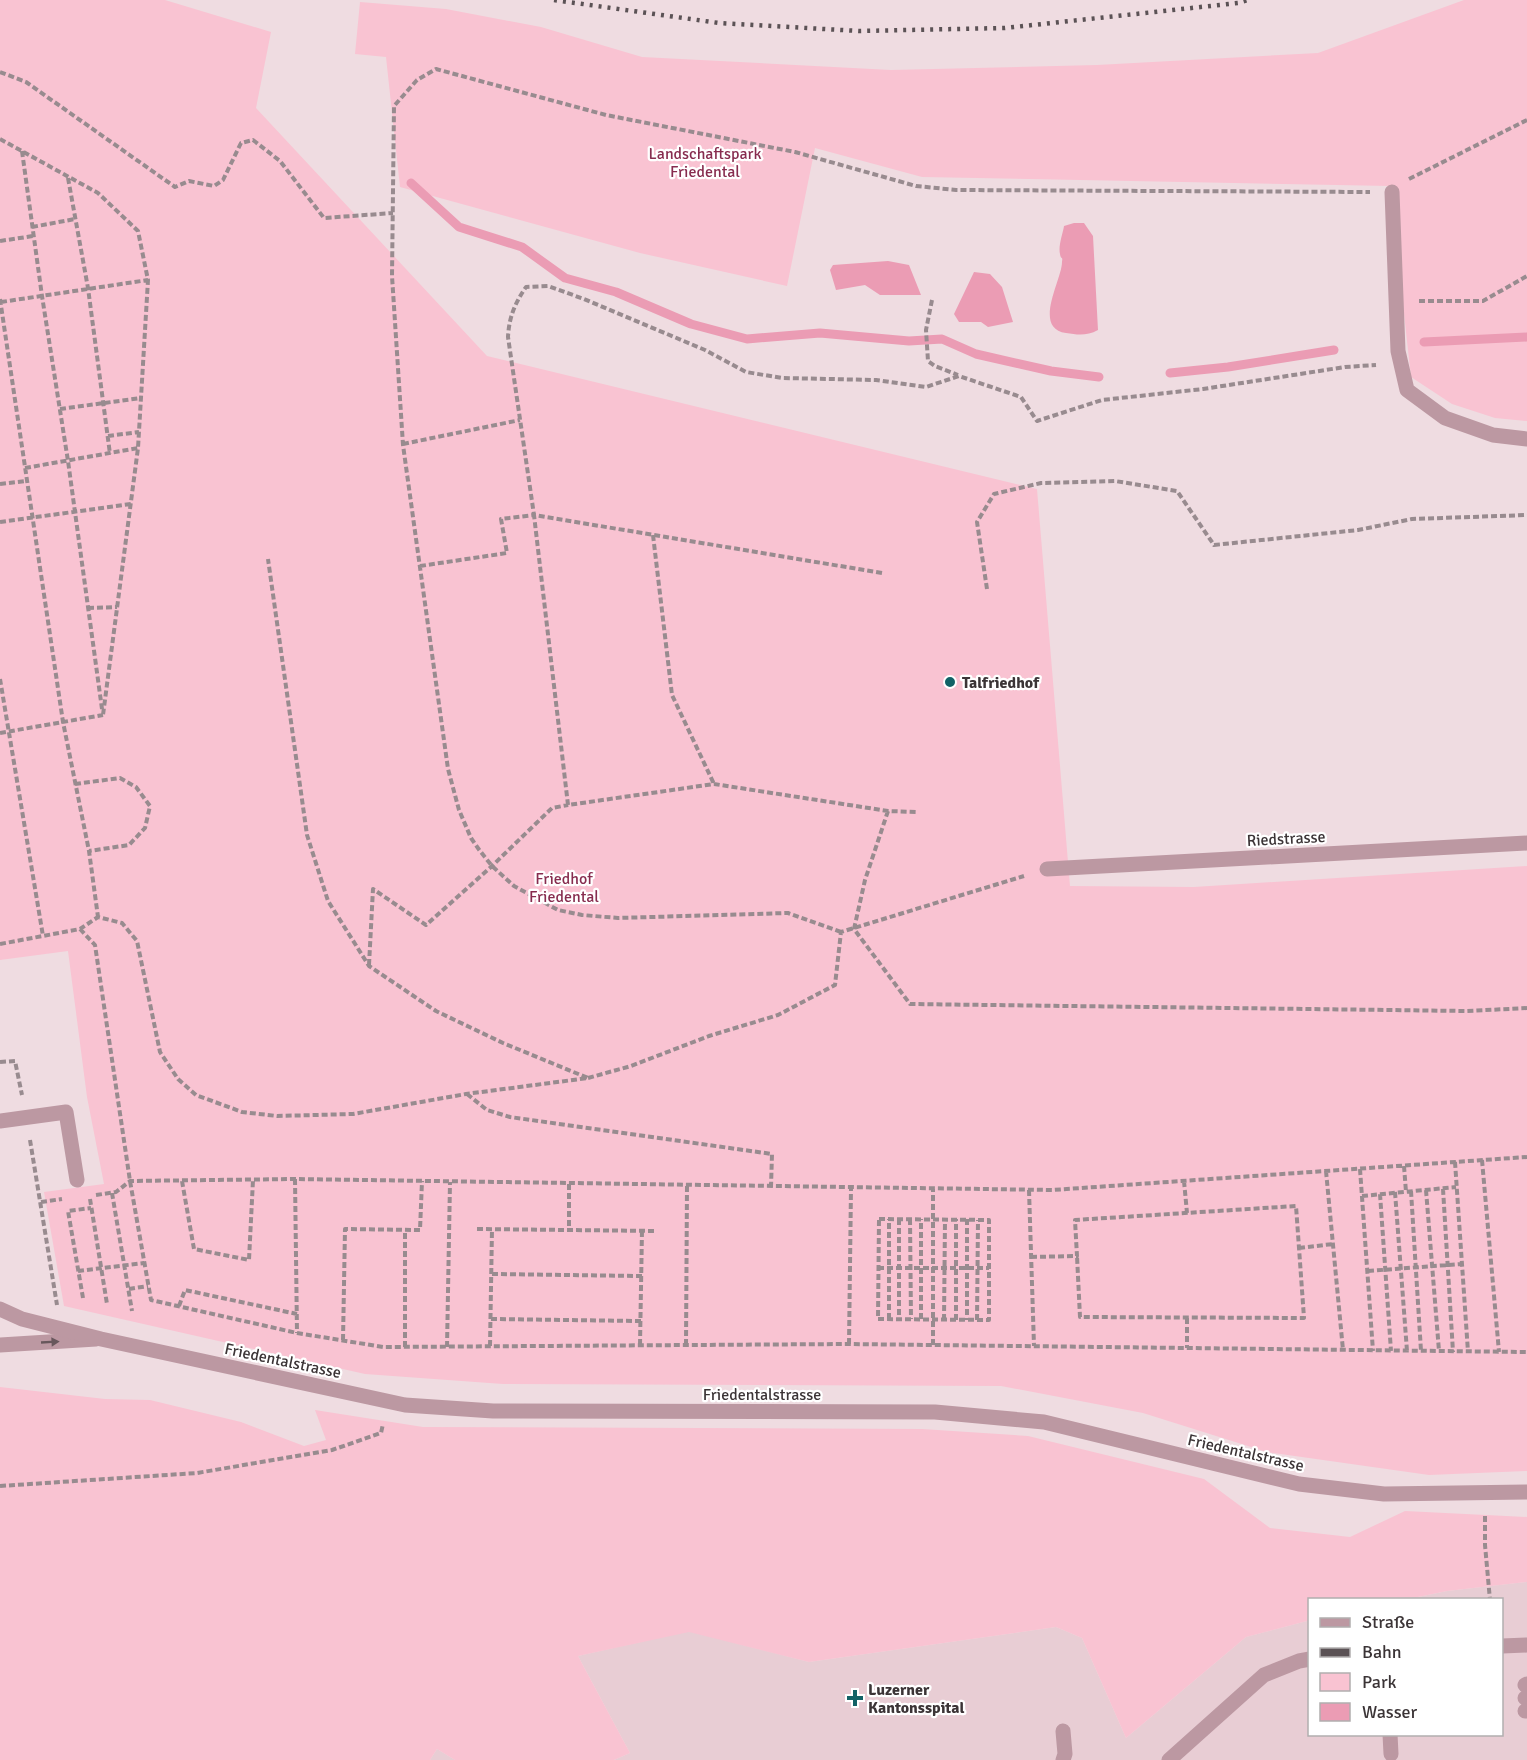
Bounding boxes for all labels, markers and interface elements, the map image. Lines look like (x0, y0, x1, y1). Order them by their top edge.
park label: Landschaftspark Friedental (649, 144, 761, 182)
place label: Talfriedhof (962, 673, 1040, 693)
marker: Talfriedhof (943, 675, 957, 689)
street label: Riedstrasse (1246, 827, 1326, 851)
park label: Friedhof Friedental (529, 869, 599, 907)
one-way arrow (41, 1337, 60, 1347)
street label: Friedentalstrasse (223, 1339, 343, 1383)
street label: Friedentalstrasse (703, 1385, 821, 1405)
street label: Friedentalstrasse (1186, 1430, 1306, 1476)
legend (1308, 1598, 1503, 1736)
text: Straße (1362, 1611, 1414, 1633)
text: Bahn (1362, 1641, 1402, 1663)
text: Park (1362, 1671, 1397, 1693)
place label: Luzerner Kantonsspital (868, 1680, 965, 1718)
marker: Luzerner Kantonsspital (846, 1689, 864, 1707)
text: Wasser (1362, 1701, 1418, 1723)

